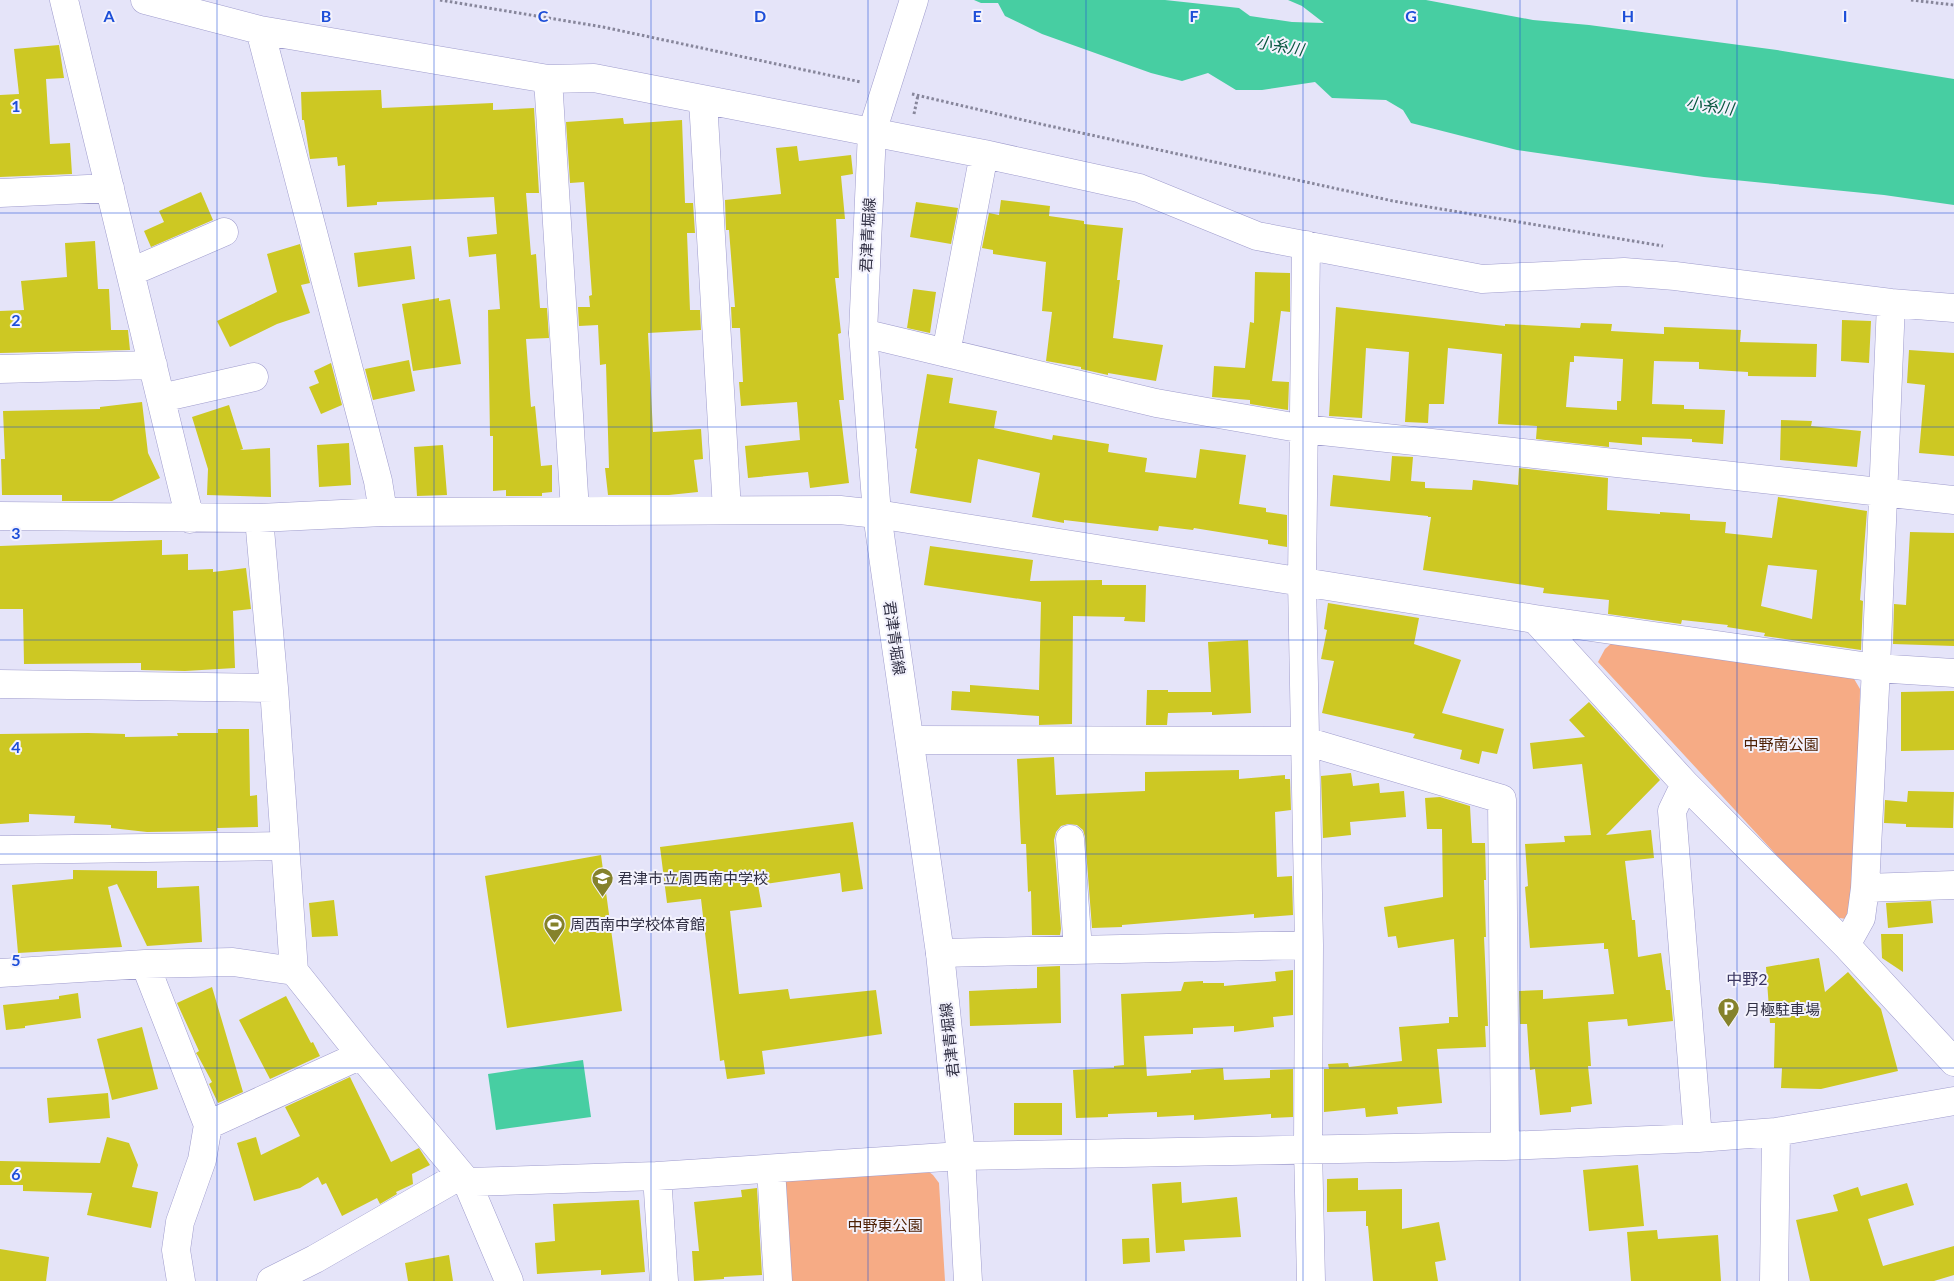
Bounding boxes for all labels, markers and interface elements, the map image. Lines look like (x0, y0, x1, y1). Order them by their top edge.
text: A (102, 6, 115, 25)
text: B (321, 6, 331, 25)
text: C (538, 6, 549, 25)
text: D (754, 6, 766, 25)
text: E (972, 6, 982, 25)
text: F (1189, 6, 1199, 25)
text: G (1405, 6, 1417, 25)
text: H (1622, 6, 1634, 25)
text: I (1843, 6, 1847, 25)
water label: 小糸川 (1255, 31, 1307, 59)
water label: 小糸川 (1685, 92, 1737, 118)
text: 1 (11, 96, 21, 115)
street label: 君津青堀線 (856, 197, 878, 273)
text: 2 (11, 310, 21, 329)
text: 3 (11, 523, 21, 542)
street label: 君津青堀線 (881, 600, 909, 676)
park label: 中野南公園 (1743, 735, 1819, 753)
text: 4 (11, 737, 21, 756)
school or university icon: 君津市立周西南中学校 (590, 866, 614, 897)
place label: 君津市立周西南中学校 (618, 869, 768, 887)
sports icon: 周西南中学校体育館 (542, 912, 566, 943)
place label: 周西南中学校体育館 (570, 915, 705, 933)
text: 5 (11, 950, 21, 969)
district label: 中野2 (1726, 969, 1768, 988)
parking icon: 月極駐車場 (1717, 997, 1741, 1028)
place label: 月極駐車場 (1745, 1000, 1820, 1018)
street label: 君津青堀線 (936, 1002, 962, 1078)
text: 6 (11, 1164, 21, 1183)
park label: 中野東公園 (847, 1216, 923, 1234)

